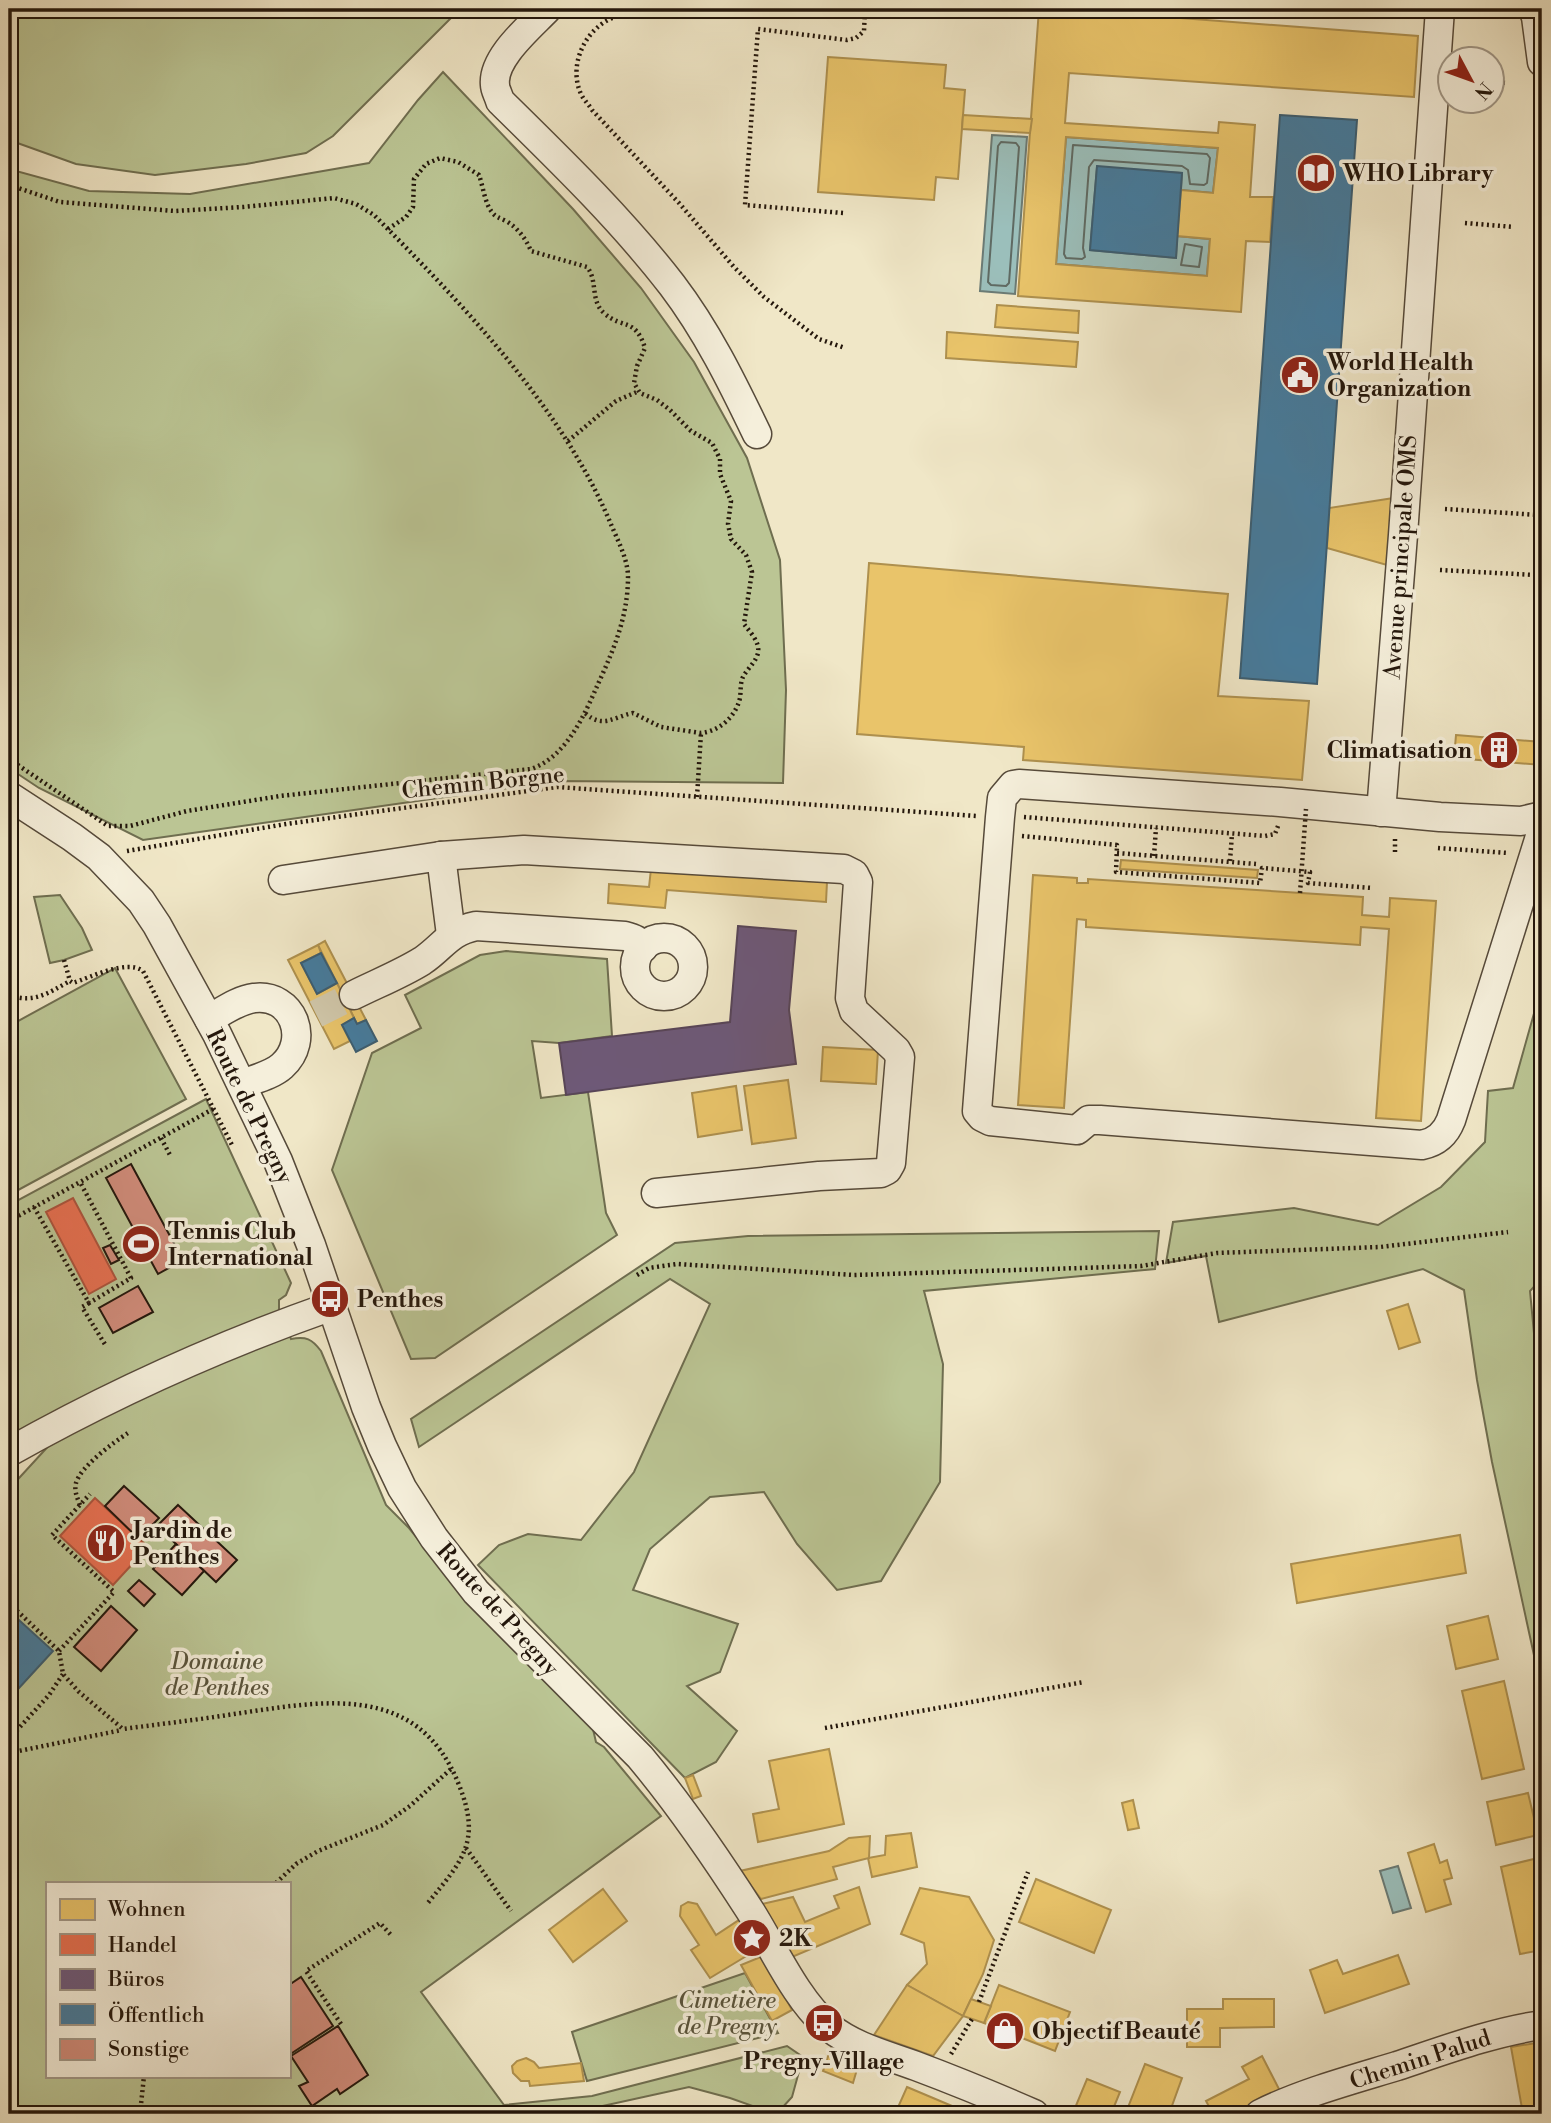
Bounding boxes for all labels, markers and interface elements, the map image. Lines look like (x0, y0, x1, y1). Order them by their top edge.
north arrow (1436, 46, 1506, 116)
text: N (1469, 77, 1497, 104)
library icon: WHO Library (1295, 152, 1337, 194)
place label: WHO Library (1342, 160, 1494, 188)
place label: World Health Organization (1326, 349, 1473, 403)
public building icon: World Health Organization (1279, 354, 1321, 396)
street label: Avenue principale OMS (1378, 434, 1423, 681)
building icon: Climatisation (1478, 729, 1520, 771)
place label: Climatisation (1326, 737, 1472, 765)
street label: Chemin Borgne (400, 761, 566, 805)
street label: Route de Pregny (199, 1024, 299, 1189)
place label: Tennis Club International (168, 1218, 313, 1272)
sports icon: Tennis Club International (120, 1223, 162, 1265)
bus stop icon: Penthes (309, 1278, 351, 1320)
place label: Penthes (357, 1286, 444, 1314)
place label: Jardin de Penthes (130, 1517, 232, 1571)
restaurant icon: Jardin de Penthes (85, 1522, 127, 1564)
street label: Route de Pregny (430, 1537, 565, 1683)
park label: Domaine de Penthes (165, 1648, 270, 1702)
legend (46, 1882, 290, 2078)
text: Wohnen (107, 1897, 186, 1923)
place icon: 2K (731, 1917, 773, 1959)
place label: 2K (779, 1925, 812, 1953)
text: Handel (108, 1933, 177, 1959)
text: Büros (107, 1967, 165, 1993)
park label: Cimetière de Pregny (677, 1987, 778, 2041)
text: Öffentlich (108, 2001, 205, 2029)
bus stop icon: Pregny-Village (803, 2002, 845, 2044)
shop icon: Objectif Beauté (984, 2010, 1026, 2052)
place label: Objectif Beauté (1032, 2018, 1201, 2046)
street label: Chemin Palud (1346, 2024, 1494, 2096)
text: Sonstige (108, 2037, 189, 2063)
place label: Pregny-Village (744, 2048, 904, 2076)

